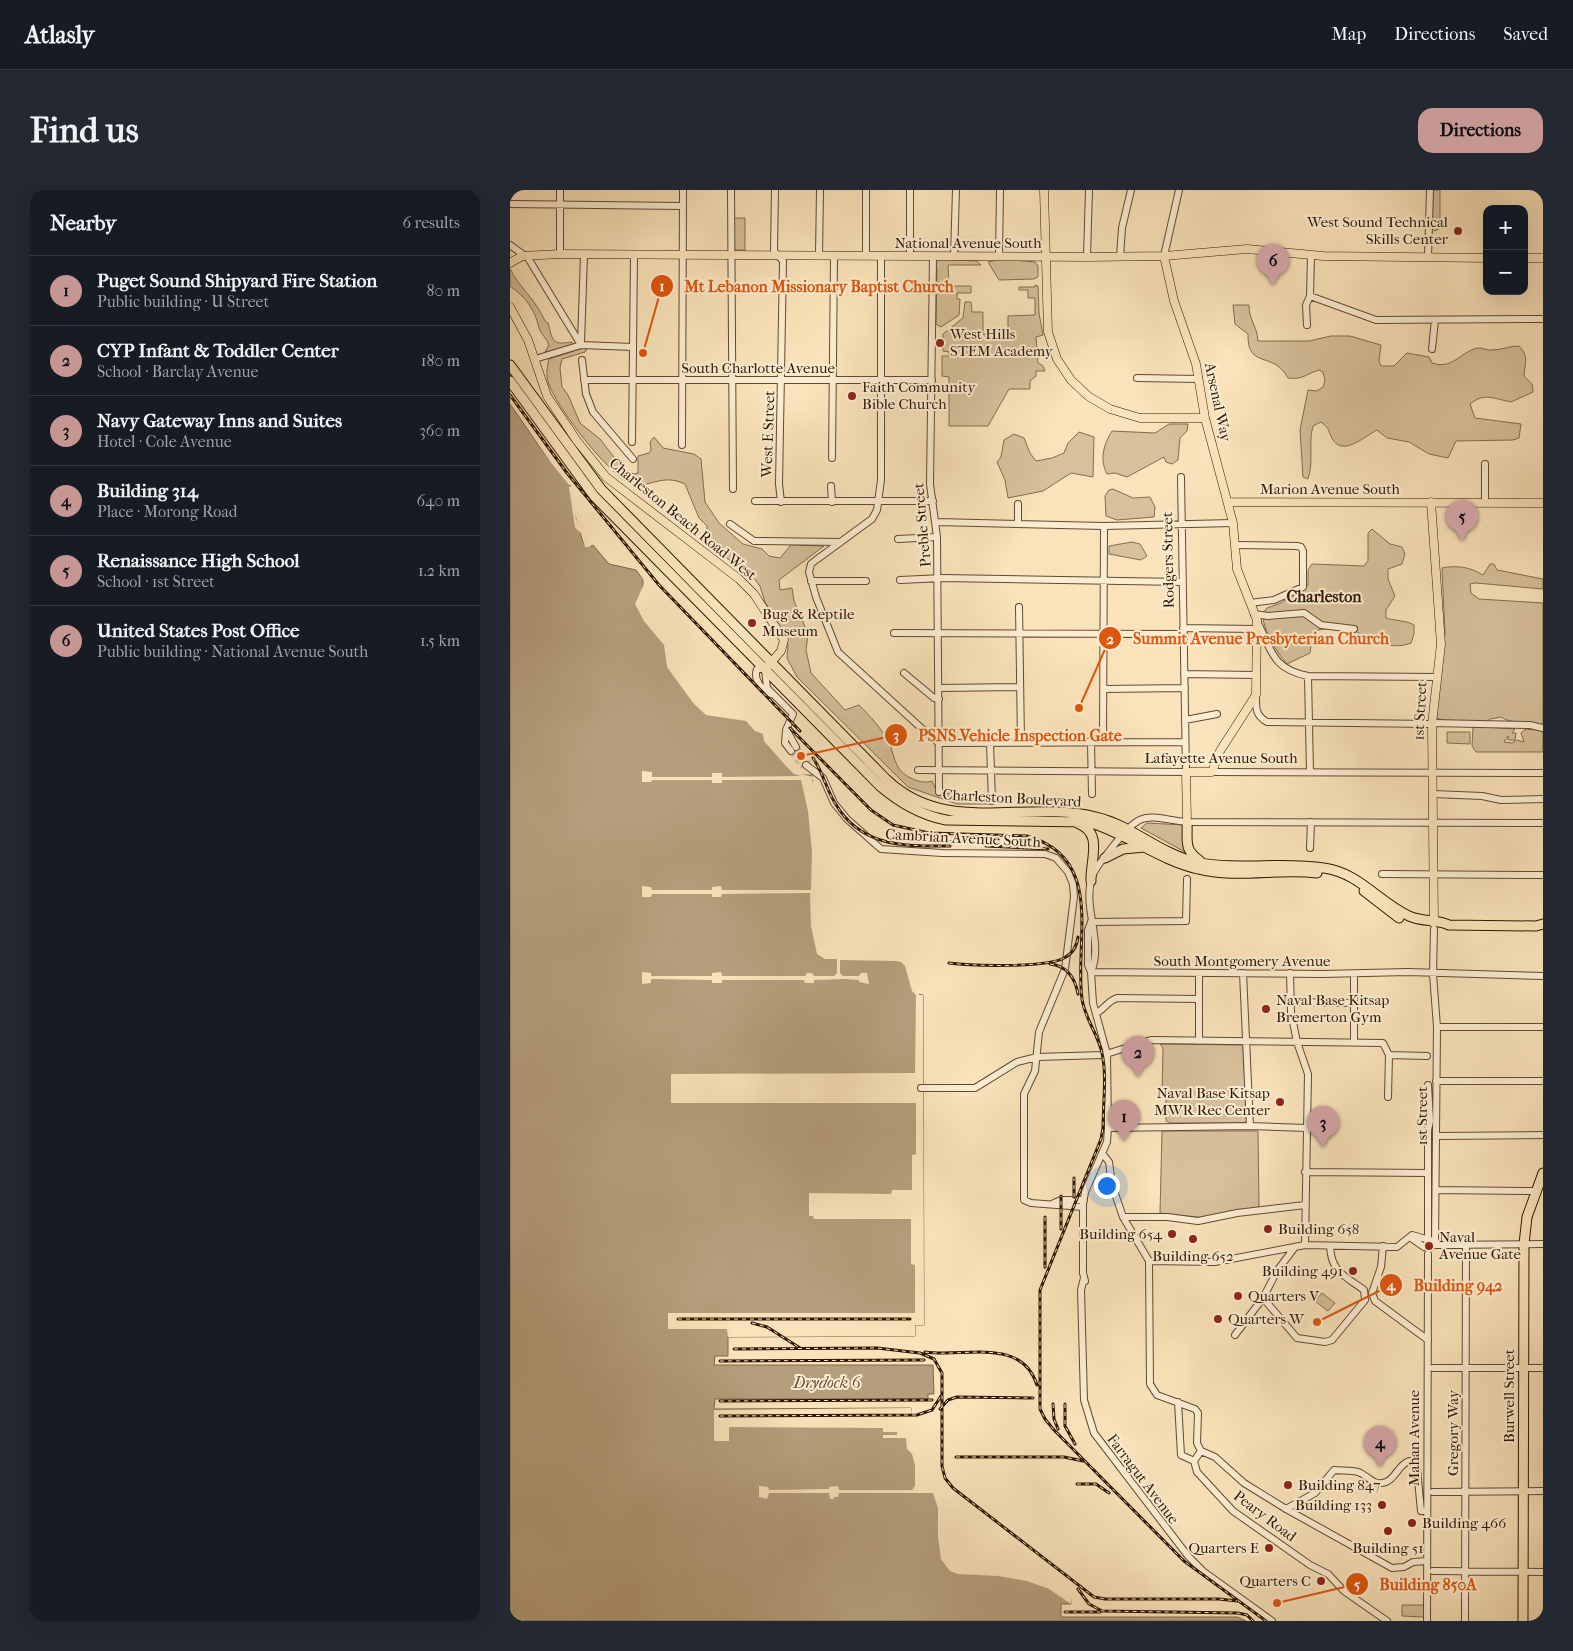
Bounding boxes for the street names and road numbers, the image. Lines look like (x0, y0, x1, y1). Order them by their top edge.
street label: National Avenue South (894, 234, 1042, 252)
street label: South Charlotte Avenue (681, 359, 835, 377)
street label: Arsenal Way (1201, 360, 1235, 444)
street label: West E Street (757, 389, 779, 479)
street label: Charleston Beach Road West (606, 454, 761, 584)
street label: Marion Avenue South (1260, 480, 1400, 498)
street label: Preble Street (909, 481, 935, 568)
street label: Rodgers Street (1158, 511, 1178, 608)
street label: 1st Street (1409, 680, 1431, 741)
street label: Lafayette Avenue South (1144, 749, 1298, 767)
street label: Charleston Boulevard (942, 785, 1083, 811)
street label: Cambrian Avenue South (885, 825, 1042, 851)
street label: South Montgomery Avenue (1154, 952, 1331, 970)
street label: 1st Street (1413, 1086, 1431, 1146)
street label: Burwell Street (1500, 1348, 1518, 1443)
street label: Mahan Avenue (1405, 1389, 1423, 1486)
street label: Gregory Way (1444, 1389, 1462, 1476)
street label: Farragut Avenue (1103, 1430, 1183, 1528)
street label: Peary Road (1230, 1487, 1301, 1546)

